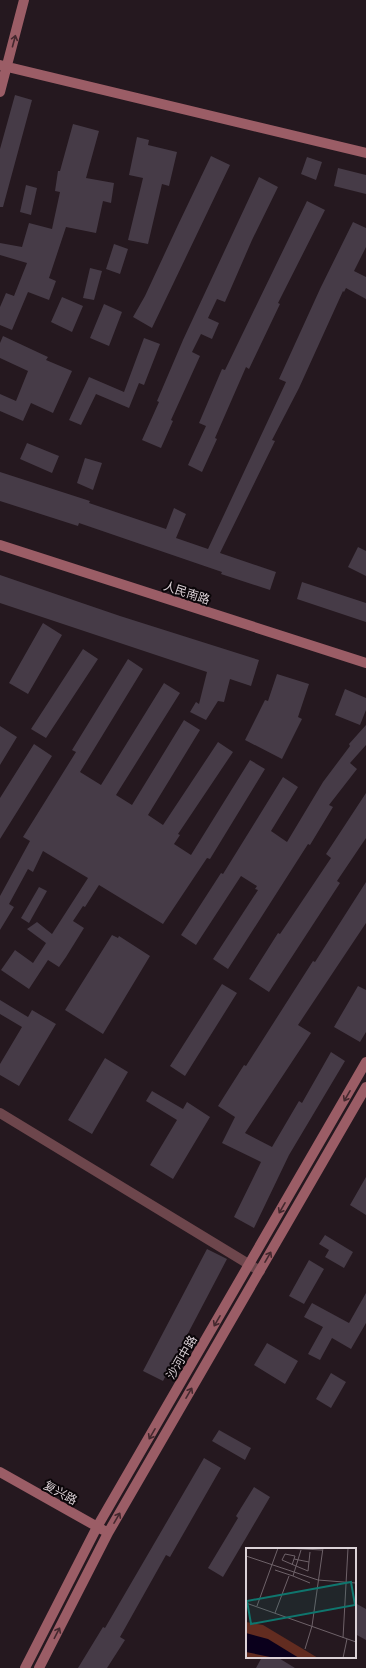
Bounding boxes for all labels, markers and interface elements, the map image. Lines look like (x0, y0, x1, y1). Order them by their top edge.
one-way arrow (11, 35, 18, 48)
street label: 人民南路 (162, 578, 212, 606)
one-way arrow (342, 1090, 350, 1102)
one-way arrow (277, 1202, 285, 1214)
one-way arrow (265, 1251, 273, 1263)
one-way arrow (212, 1315, 220, 1327)
street label: 沙河中路 (163, 1333, 199, 1381)
one-way arrow (186, 1387, 194, 1399)
one-way arrow (147, 1428, 155, 1440)
street label: 复兴路 (42, 1477, 80, 1507)
one-way arrow (114, 1512, 122, 1524)
inset map (246, 1548, 356, 1658)
one-way arrow (54, 1628, 61, 1640)

